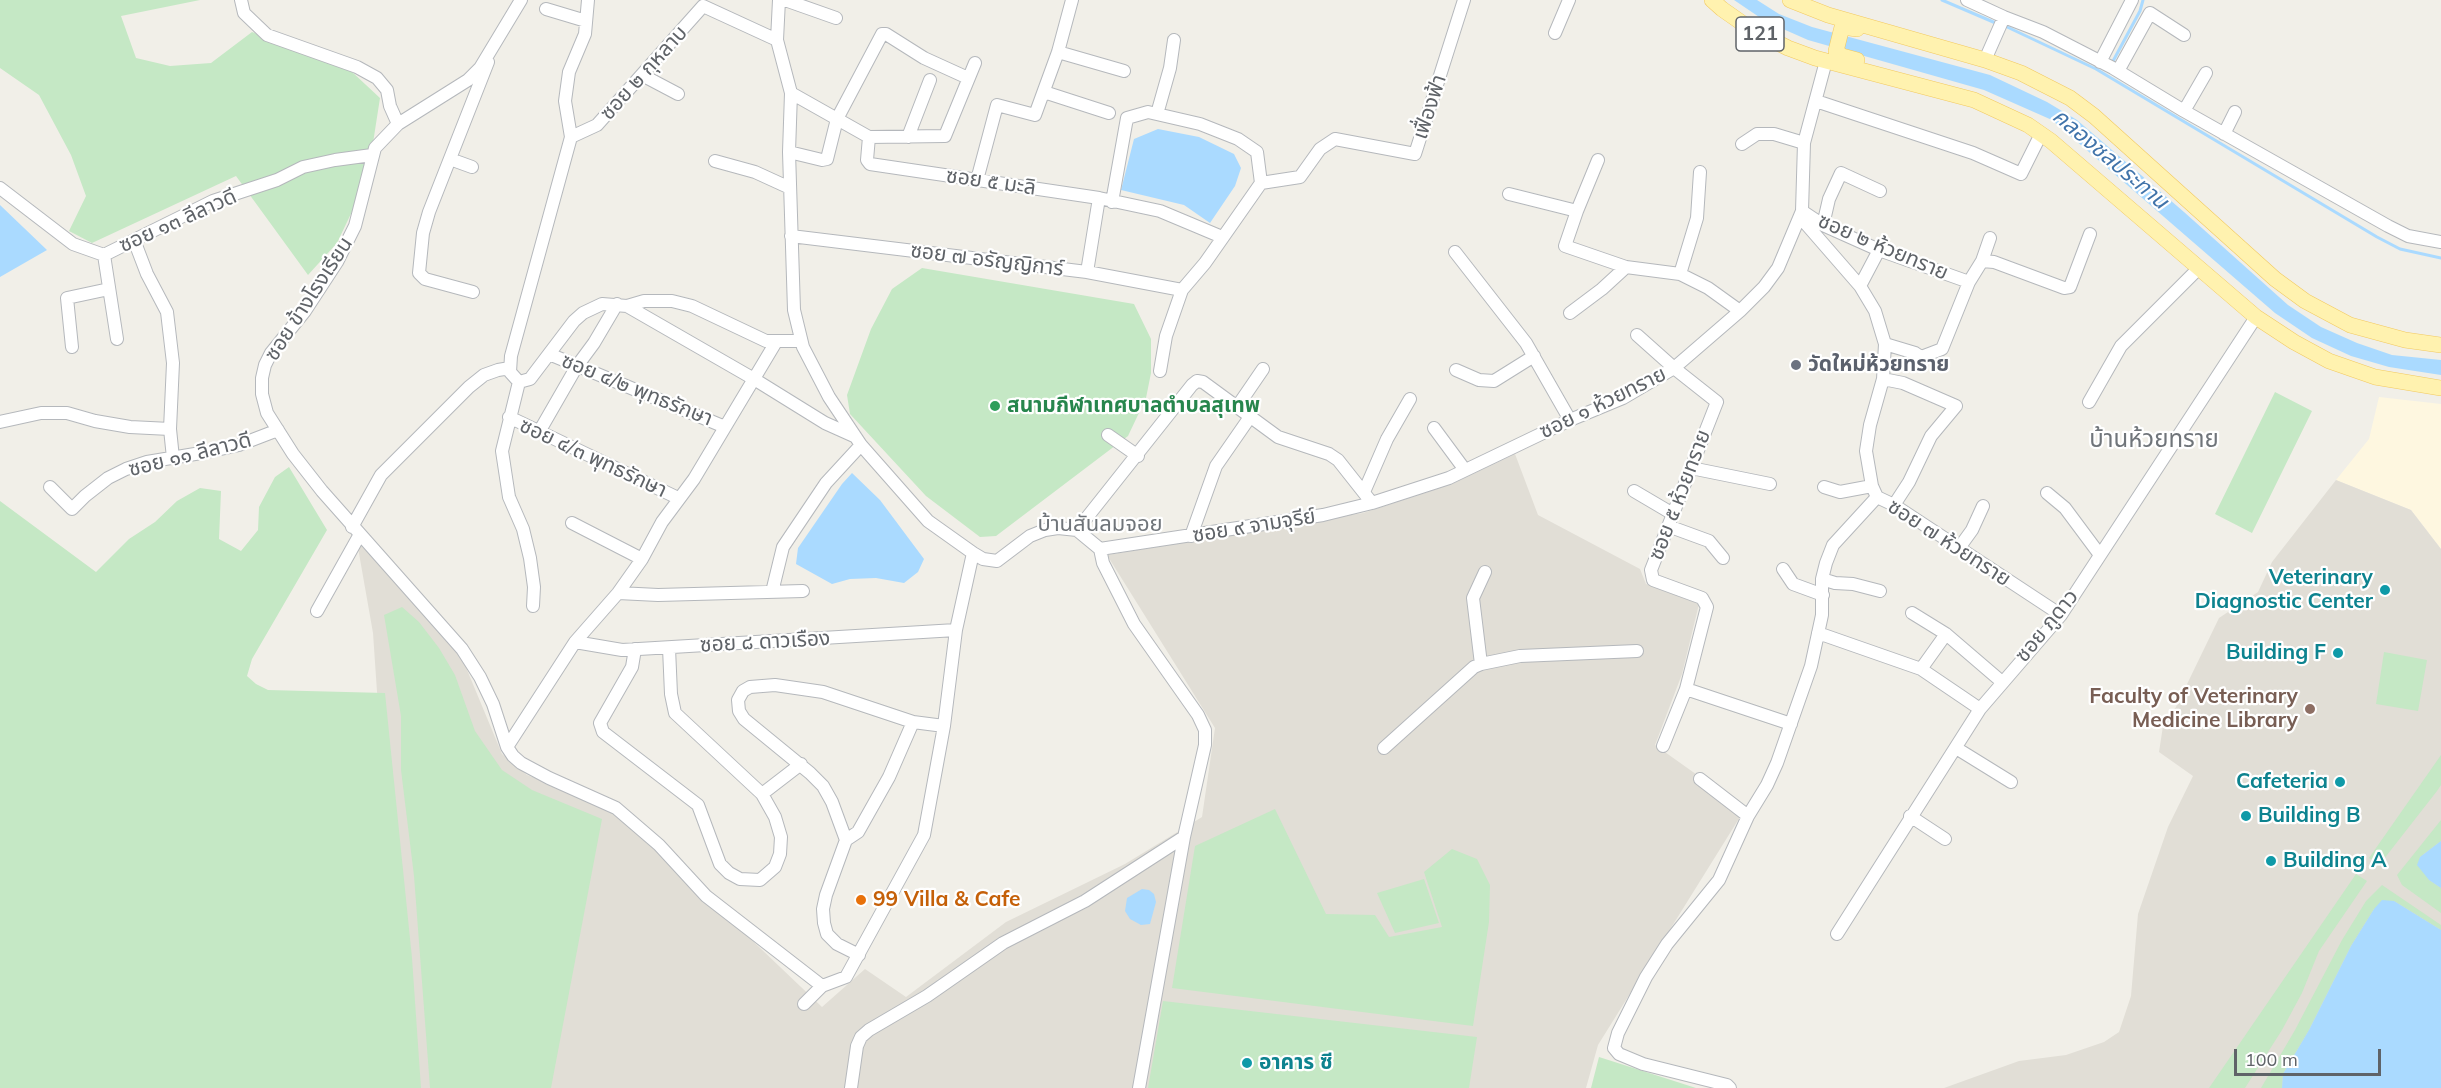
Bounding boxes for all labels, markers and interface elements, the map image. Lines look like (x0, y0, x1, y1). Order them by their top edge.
road number: 121 (1736, 17, 1784, 51)
street label: ซอย ๒ กุหลาบ (595, 21, 693, 125)
street label: เฟื่องฟ้า (1408, 72, 1452, 142)
water label: คลองชลประทาน (2047, 103, 2173, 215)
street label: ซอย ๕ มะลิ (944, 163, 1038, 201)
street label: ซอย ๑๓ ลีลาวดี (115, 184, 241, 258)
street label: ซอย ๒ ห้วยทราย (1814, 208, 1952, 286)
street label: ซอย ข้างโรงเรียน (260, 232, 358, 366)
street label: ซอย ๗ อรัญญิการ์ (909, 238, 1065, 282)
street label: ซอย ๔/๒ พุทธรักษา (558, 348, 716, 432)
place label: วัดใหม่ห้วยทราย (1808, 352, 1949, 378)
marker: วัดใหม่ห้วยทราย (1789, 358, 1803, 372)
street label: ซอย ๑ ห้วยทราย (1536, 361, 1670, 445)
place label: สนามกีฬาเทศบาลตำบลสุเทพ (1007, 393, 1260, 419)
marker: สนามกีฬาเทศบาลตำบลสุเทพ (988, 399, 1002, 413)
street label: ซอย ๔/๓ พุทธรักษา (515, 413, 671, 503)
street label: ซอย ๕ ห้วยทราย (1644, 426, 1716, 564)
district label: บ้านห้วยทราย (2089, 426, 2219, 454)
street label: ซอย ๑๑ ลีลาวดี (126, 428, 254, 482)
street label: ซอย ๗ ห้วยทราย (1883, 494, 2015, 592)
street label: ซอย ๙ จามจุรีย์ (1191, 504, 1317, 548)
district label: บ้านสันลมจอย (1037, 511, 1163, 537)
place label: Veterinary Diagnostic Center (2195, 565, 2373, 615)
marker: Veterinary Diagnostic Center (2378, 583, 2392, 597)
street label: ซอย ภูดาว (2010, 585, 2084, 667)
street label: ซอย ๘ ดาวเรือง (699, 626, 831, 658)
place label: Building F (2226, 640, 2326, 666)
marker: Building F (2331, 646, 2345, 660)
place label: Faculty of Veterinary Medicine Library (2089, 684, 2298, 734)
marker: Faculty of Veterinary Medicine Library (2303, 702, 2317, 716)
place label: Cafeteria (2236, 769, 2328, 795)
marker: Cafeteria (2333, 775, 2347, 789)
place label: Building B (2258, 803, 2360, 829)
marker: Building B (2239, 809, 2253, 823)
place label: Building A (2283, 848, 2387, 874)
marker: Building A (2264, 854, 2278, 868)
place label: 99 Villa & Cafe (873, 887, 1021, 913)
marker: 99 Villa & Cafe (854, 893, 868, 907)
scale bar (2237, 1037, 2384, 1075)
text: 100 m (2245, 1048, 2298, 1071)
place label: อาคาร ซี (1259, 1050, 1333, 1076)
marker: อาคาร ซี (1240, 1056, 1254, 1070)

